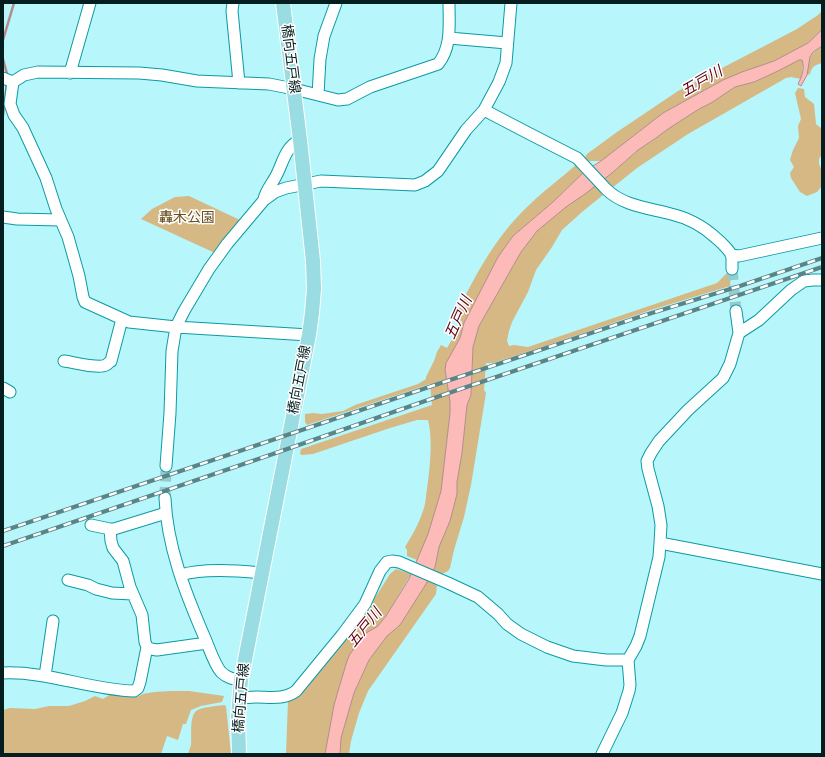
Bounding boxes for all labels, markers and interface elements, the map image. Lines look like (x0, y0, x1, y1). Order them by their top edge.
street label: 橋向五戸線 (277, 23, 303, 95)
water label: 五戸川 (678, 63, 726, 101)
park label: 轟木公園 (159, 210, 215, 226)
water label: 五戸川 (442, 294, 476, 342)
street label: 橋向五戸線 (285, 344, 315, 416)
water label: 五戸川 (344, 605, 386, 651)
street label: 橋向五戸線 (231, 662, 253, 734)

